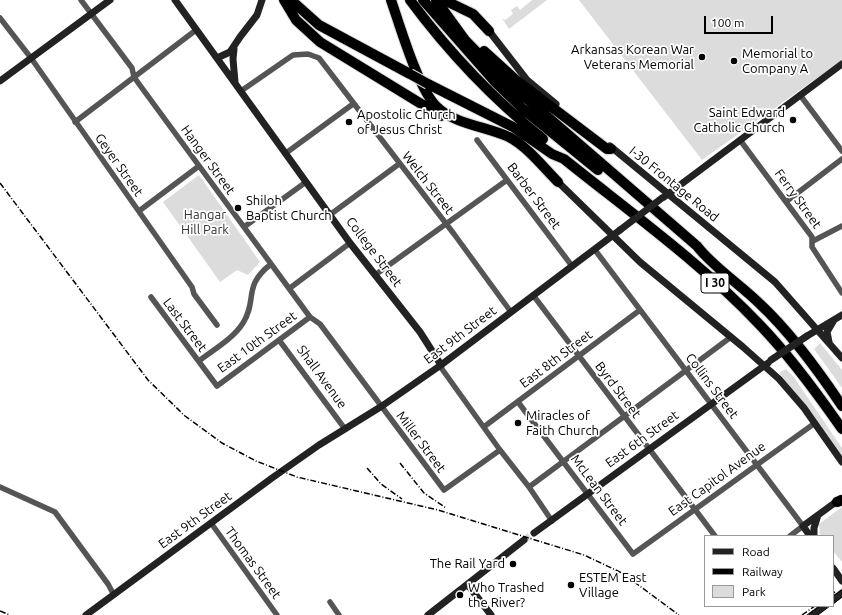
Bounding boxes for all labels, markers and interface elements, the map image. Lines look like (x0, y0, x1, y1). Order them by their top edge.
scale bar (706, 8, 775, 34)
text: 100 m (711, 16, 744, 29)
place label: Arkansas Korean War Veterans Memorial (571, 42, 694, 73)
place label: Memorial to Company A (742, 46, 813, 77)
marker: Arkansas Korean War Veterans Memorial (697, 52, 707, 62)
marker: Memorial to Company A (729, 56, 739, 66)
place label: Saint Edward Catholic Church (693, 105, 785, 136)
place label: Apostolic Church of Jesus Christ (357, 107, 456, 138)
marker: Saint Edward Catholic Church (788, 115, 798, 125)
marker: Apostolic Church of Jesus Christ (344, 117, 354, 127)
street label: Hanger Street (178, 122, 238, 198)
street label: Geyer Street (92, 130, 146, 200)
street label: I-30 Frontage Road (626, 143, 722, 225)
street label: Welch Street (399, 149, 457, 217)
street label: Barber Street (504, 160, 564, 232)
street label: Ferry Street (771, 166, 825, 232)
place label: Shiloh Baptist Church (246, 193, 332, 224)
marker: Shiloh Baptist Church (233, 203, 243, 213)
park label: Hangar Hill Park (181, 207, 229, 238)
street label: College Street (343, 214, 405, 290)
road number: I 30 (701, 273, 729, 293)
street label: Last Street (160, 295, 210, 355)
street label: East 9th Street (421, 303, 499, 367)
street label: East 10th Street (214, 308, 300, 376)
street label: East 8th Street (517, 327, 595, 391)
street label: Shall Avenue (294, 342, 350, 412)
street label: Collins Street (682, 350, 742, 422)
street label: Byrd Street (592, 359, 644, 421)
street label: East 6th Street (602, 407, 682, 471)
street label: Miller Street (393, 408, 449, 476)
place label: Miracles of Faith Church (526, 408, 599, 439)
marker: Miracles of Faith Church (513, 418, 523, 428)
street label: East Capitol Avenue (665, 439, 769, 519)
street label: McLean Street (567, 452, 631, 528)
street label: East 9th Street (155, 488, 235, 552)
street label: Thomas Street (222, 524, 284, 602)
legend (704, 535, 834, 607)
text: Road (742, 545, 770, 558)
place label: The Rail Yard (430, 556, 505, 572)
marker: The Rail Yard (508, 559, 518, 569)
text: Railway (742, 565, 783, 578)
place label: ESTEM East Village (579, 570, 647, 601)
place label: Who Trashed the River? (468, 580, 544, 611)
marker: ESTEM East Village (566, 580, 576, 590)
text: Park (742, 585, 766, 598)
marker: Who Trashed the River? (455, 590, 465, 600)

